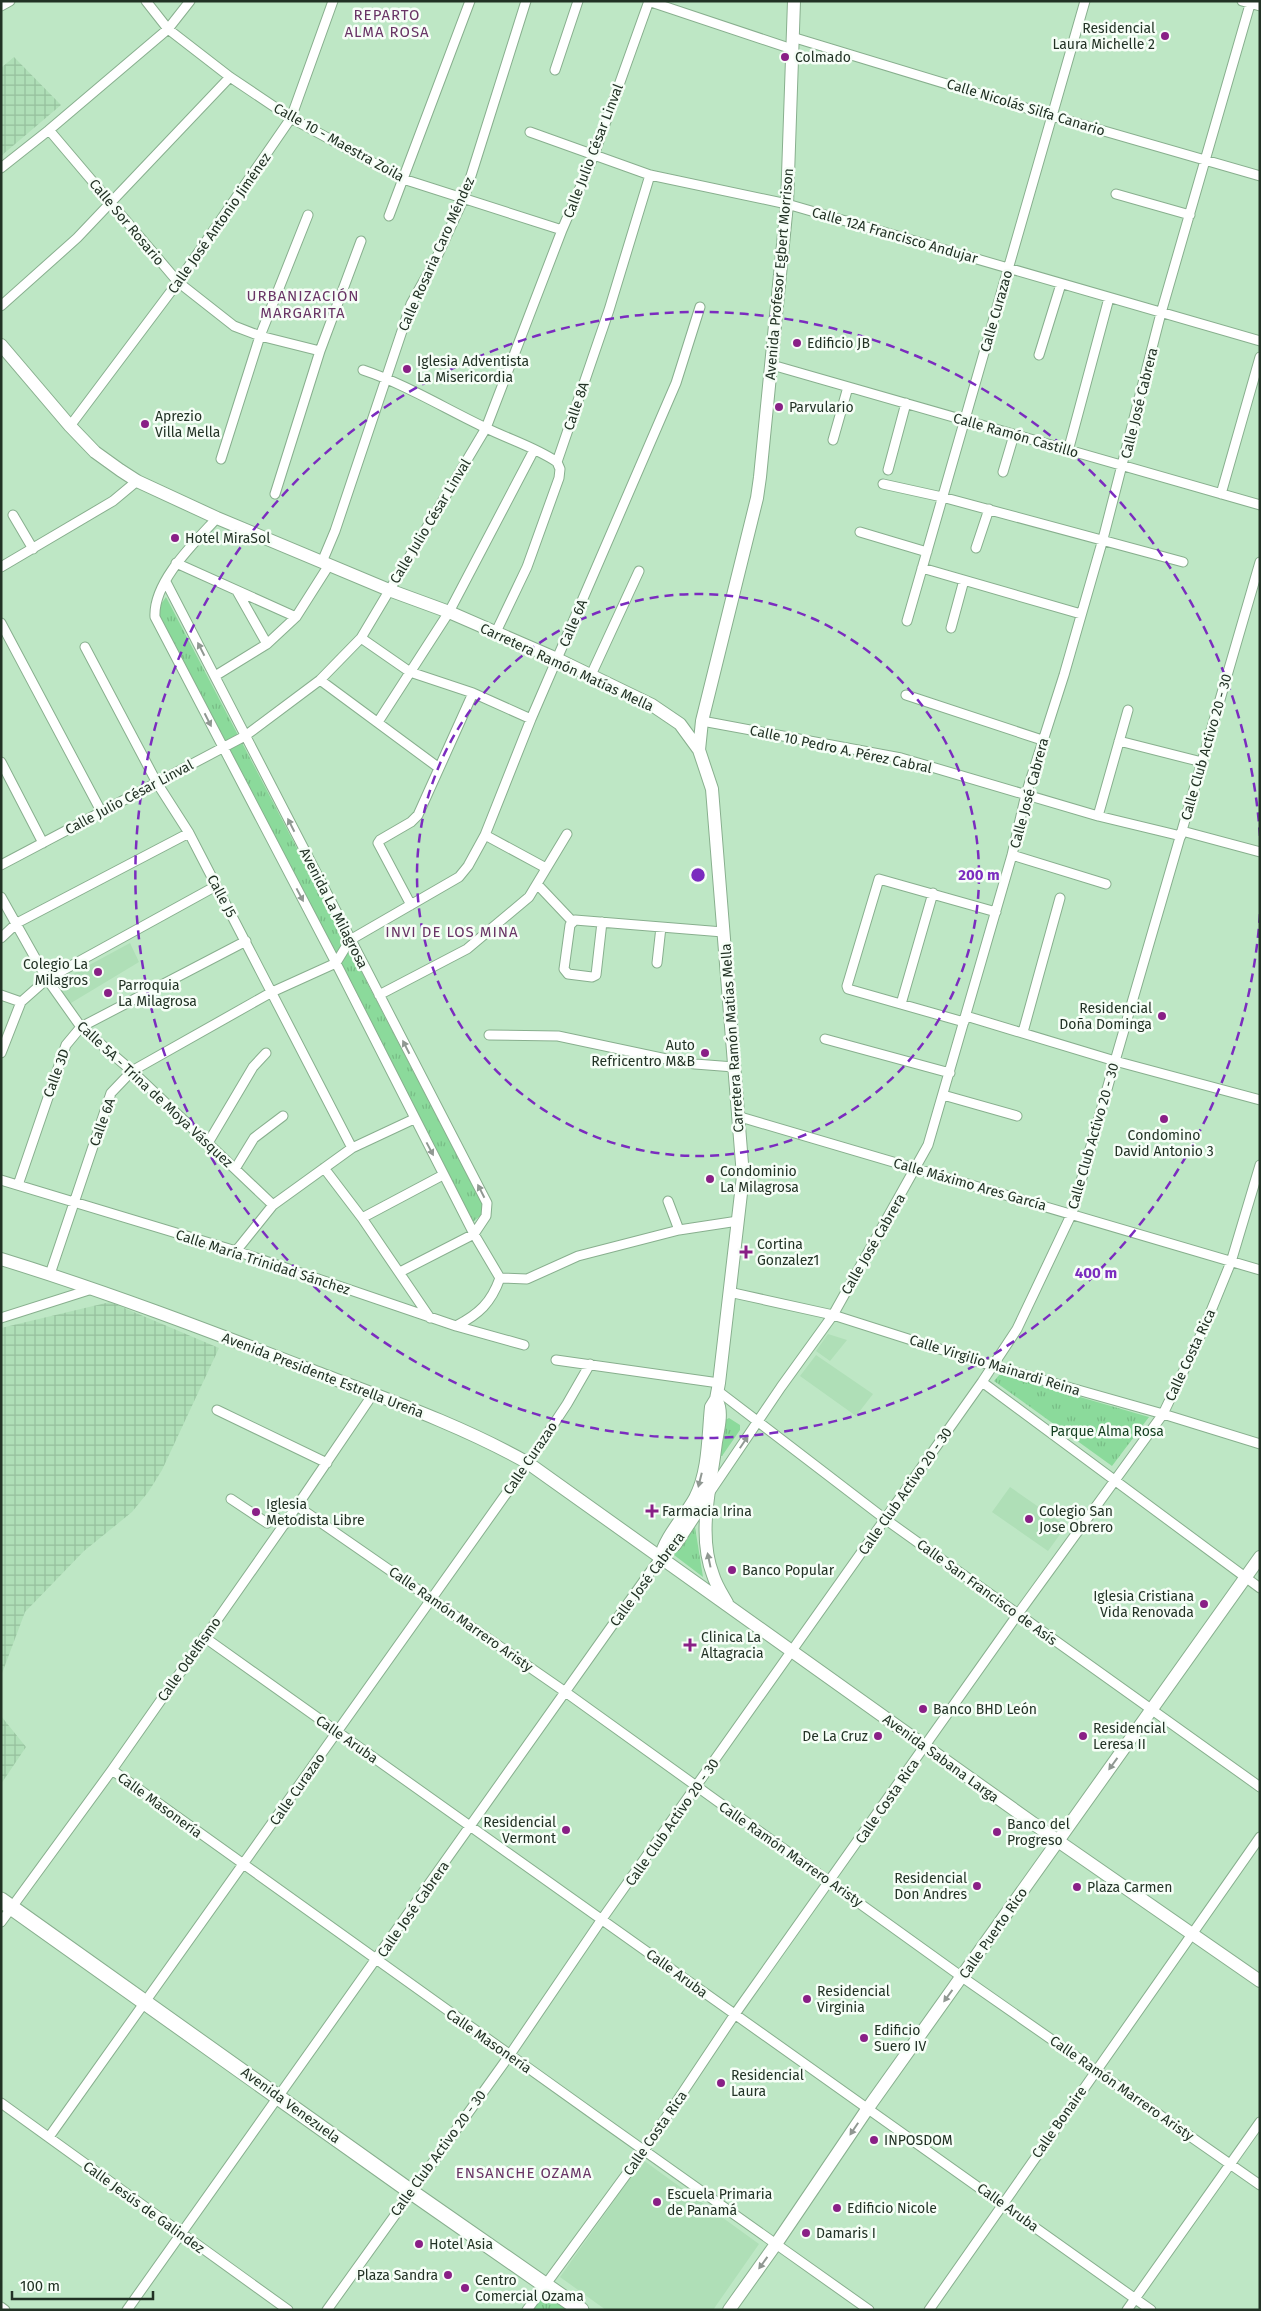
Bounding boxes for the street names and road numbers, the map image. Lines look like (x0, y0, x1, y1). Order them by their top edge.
street label: Calle Nicolás Silfa Canario (945, 75, 1107, 140)
street label: Calle Julio César Linval (560, 82, 627, 221)
street label: Calle 10 - Maestra Zoila (271, 100, 407, 185)
street label: Calle José Antonio Jiménez (164, 150, 275, 297)
street label: Avenida Profesor Egbert Morrison (762, 167, 797, 381)
street label: Calle Rosaria Caro Méndez (395, 175, 478, 334)
street label: Calle Sor Rosario (86, 176, 168, 269)
street label: Calle 12A Francisco Andujar (810, 204, 980, 267)
street label: Calle Curazao (977, 268, 1016, 354)
street label: Calle José Cabrera (1117, 346, 1161, 460)
street label: Calle 8A (560, 380, 593, 433)
street label: Calle Ramón Castillo (951, 409, 1081, 462)
street label: Calle Julio César Linval (386, 456, 474, 587)
street label: Calle 6A (556, 597, 591, 650)
street label: Carretera Ramón Matías Mella (477, 620, 656, 715)
street label: Calle Club Activo 20 - 30 (1177, 672, 1236, 822)
street label: Calle 10 Pedro A. Pérez Cabral (748, 722, 934, 777)
street label: Calle José Cabrera (1007, 736, 1052, 850)
street label: Calle Julio César Linval (62, 756, 196, 838)
street label: Avenida La Milagrosa (296, 845, 371, 971)
street label: Calle J5 (203, 872, 240, 921)
street label: Carretera Ramón Matías Mella (717, 943, 748, 1133)
street label: Calle 5A - Trina de Moya Vásquez (73, 1018, 236, 1171)
street label: Calle 3D (40, 1046, 73, 1100)
street label: Calle Club Activo 20 - 30 (1064, 1061, 1123, 1211)
street label: Calle 6A (86, 1096, 119, 1149)
street label: Calle Máximo Ares García (891, 1154, 1048, 1214)
street label: Calle José Cabrera (838, 1191, 909, 1298)
street label: Calle María Trinidad Sánchez (174, 1226, 352, 1299)
street label: Calle Costa Rica (1162, 1306, 1219, 1404)
street label: Avenida Presidente Estrella Ureña (220, 1329, 426, 1422)
street label: Calle Virgilio Mainardi Reina (907, 1331, 1082, 1400)
street label: Calle Curazao (500, 1418, 561, 1498)
street label: Calle Club Activo 20 - 30 (855, 1424, 956, 1558)
street label: Calle José Cabrera (606, 1529, 688, 1630)
street label: Calle San Francisco de Asís (913, 1536, 1060, 1649)
street label: Calle Ramón Marrero Aristy (385, 1563, 536, 1676)
street label: Calle Odelfismo (154, 1614, 225, 1705)
street label: Avenida Sabana Larga (879, 1711, 1002, 1806)
street label: Calle Aruba (312, 1712, 381, 1767)
street label: Calle Curazao (266, 1750, 329, 1829)
street label: Calle Club Activo 20 - 30 (622, 1755, 723, 1889)
street label: Calle Costa Rica (852, 1756, 923, 1847)
street label: Calle Masonería (114, 1769, 205, 1842)
street label: Calle Ramón Marrero Aristy (715, 1798, 866, 1911)
street label: Calle José Cabrera (374, 1858, 453, 1961)
street label: Calle Puerto Rico (956, 1884, 1031, 1982)
street label: Calle Aruba (643, 1945, 711, 2001)
street label: Calle Masonería (443, 2006, 535, 2077)
street label: Calle Ramón Marrero Aristy (1046, 2032, 1197, 2145)
street label: Avenida Venezuela (238, 2064, 344, 2147)
street label: Calle Bonaire (1028, 2083, 1090, 2161)
street label: Calle Club Activo 20 - 30 (387, 2087, 490, 2220)
street label: Calle Costa Rica (620, 2088, 691, 2179)
street label: Calle Jesús de Galindez (80, 2158, 208, 2257)
street label: Calle Aruba (974, 2179, 1042, 2235)

